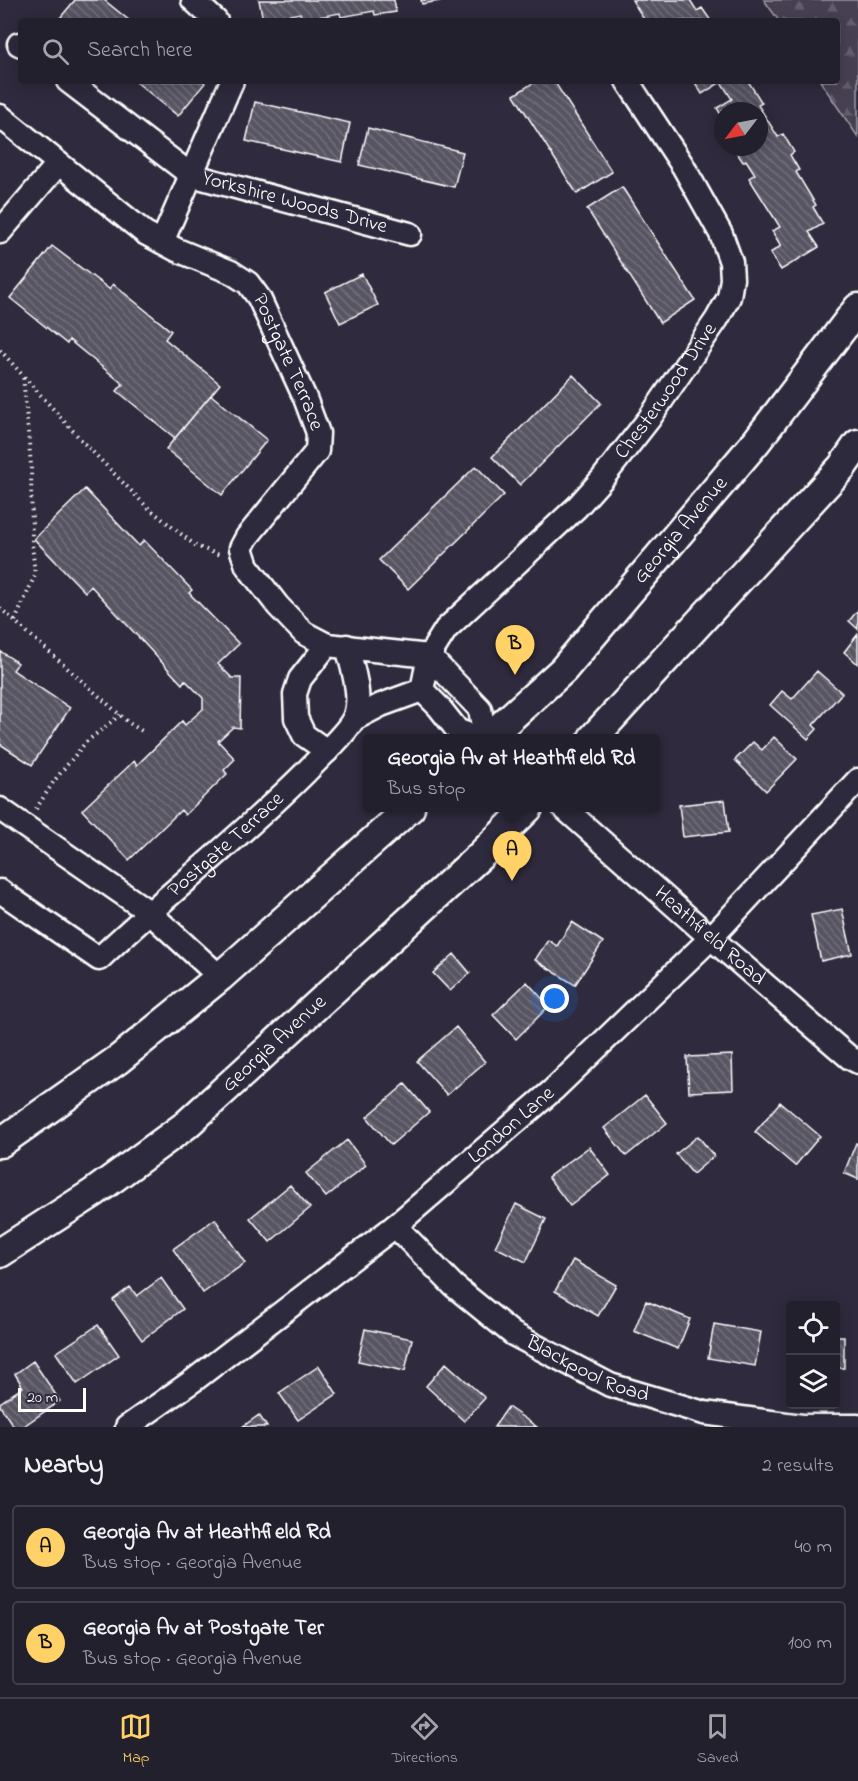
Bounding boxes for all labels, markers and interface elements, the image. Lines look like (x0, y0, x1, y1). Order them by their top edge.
search box (18, 18, 840, 84)
icon: search (39, 35, 72, 68)
text: Search here (87, 35, 192, 67)
north arrow (714, 102, 768, 156)
street label: Yorkshire Woods Drive (198, 164, 391, 242)
street label: Postgate Terrace (244, 289, 331, 435)
street label: Chesterwood Drive (608, 317, 725, 466)
street label: Georgia Avenue (627, 470, 736, 591)
pin: B (496, 626, 534, 675)
popup (363, 734, 660, 812)
text: Georgia Av at Heathfield Rd (388, 743, 635, 775)
text: Bus stop (388, 775, 466, 804)
street label: Postgate Terrace (162, 785, 292, 905)
pin: A (492, 832, 532, 881)
street label: Heathfield Road (647, 879, 772, 994)
your location (540, 984, 569, 1013)
street label: Georgia Avenue (216, 988, 334, 1100)
street label: London Lane (462, 1079, 562, 1172)
map controls (786, 1301, 840, 1409)
button: locate (786, 1301, 840, 1355)
street label: Blackpool Road (519, 1328, 653, 1411)
button: layers (786, 1355, 840, 1409)
scale bar (18, 1385, 86, 1412)
text: 20 m (27, 1386, 58, 1410)
text: Nearby (24, 1447, 103, 1485)
text: 2 results (762, 1452, 834, 1481)
text: Georgia Av at Heathfield Rd (83, 1517, 331, 1549)
text: A (39, 1533, 52, 1562)
text: 40 m (795, 1533, 832, 1562)
text: Bus stop · Georgia Avenue (83, 1549, 302, 1578)
text: Georgia Av at Postgate Ter (83, 1613, 324, 1645)
text: B (39, 1629, 52, 1658)
text: 100 m (788, 1629, 832, 1658)
text: Bus stop · Georgia Avenue (83, 1645, 302, 1674)
tab: Map (119, 1710, 152, 1770)
tab: Directions (391, 1710, 458, 1770)
tab: Saved (697, 1710, 739, 1770)

